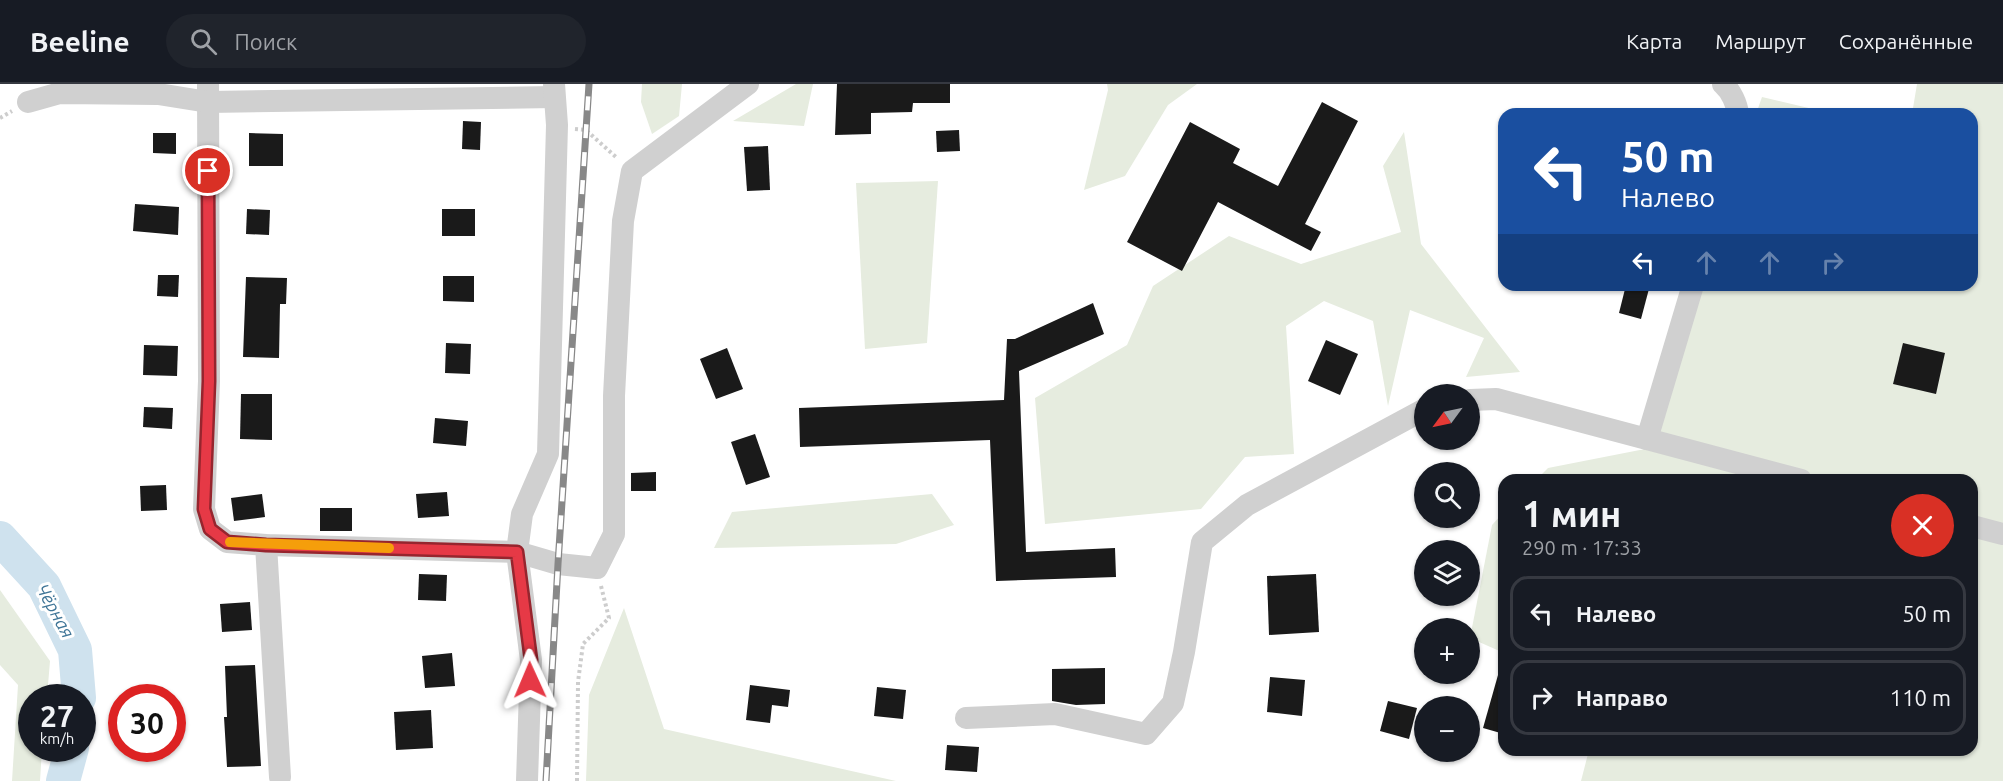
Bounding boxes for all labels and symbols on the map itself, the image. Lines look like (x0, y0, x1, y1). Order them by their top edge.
pin (182, 145, 233, 196)
north arrow (1414, 384, 1480, 450)
water label: Чёрная (33, 580, 79, 641)
position arrow (498, 648, 562, 712)
speed limit sign: 30 (108, 684, 186, 762)

